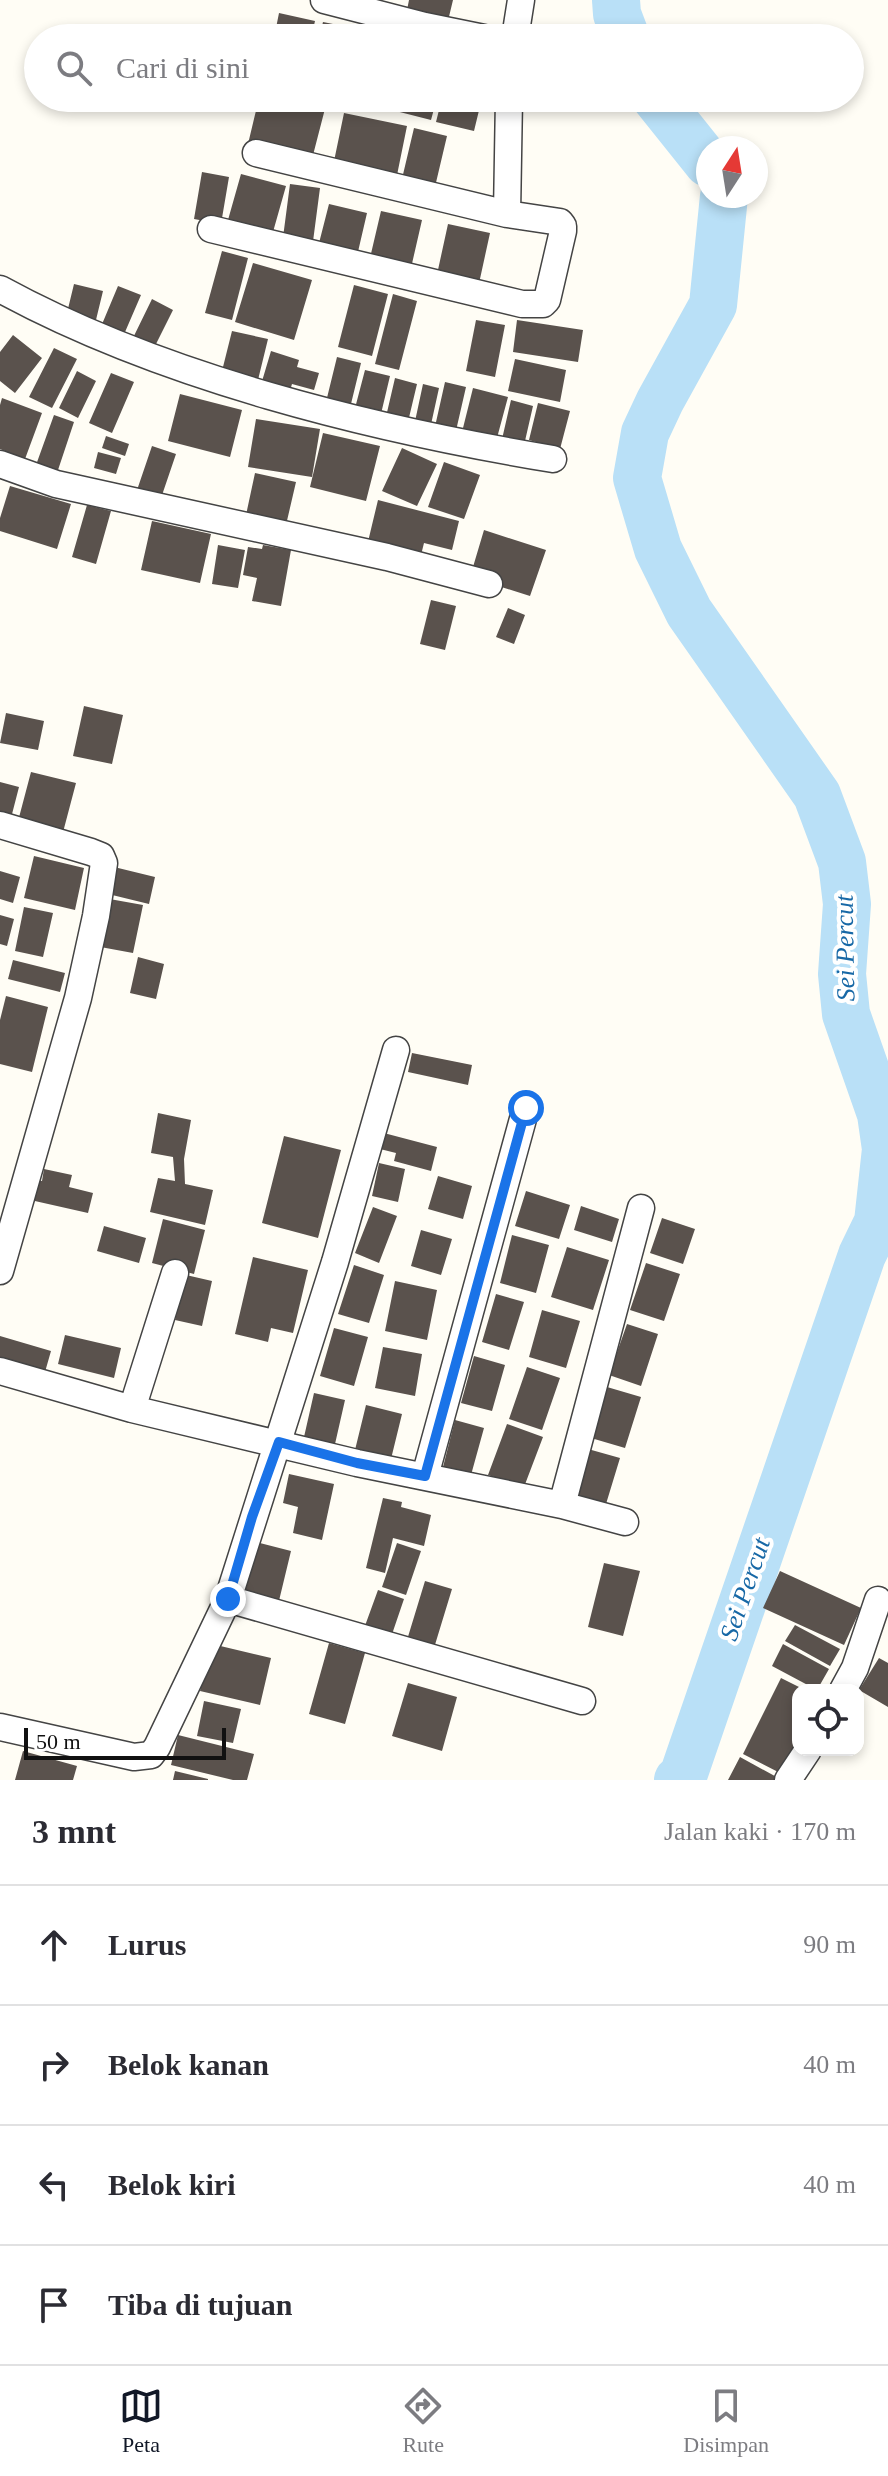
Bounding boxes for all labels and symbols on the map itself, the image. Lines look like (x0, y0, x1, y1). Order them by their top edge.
north arrow (696, 136, 768, 208)
water label: Sei Percut (830, 894, 860, 1002)
route start (508, 1090, 544, 1126)
water label: Sei Percut (714, 1533, 776, 1644)
route end (210, 1581, 246, 1617)
scale bar (24, 1724, 226, 1760)

